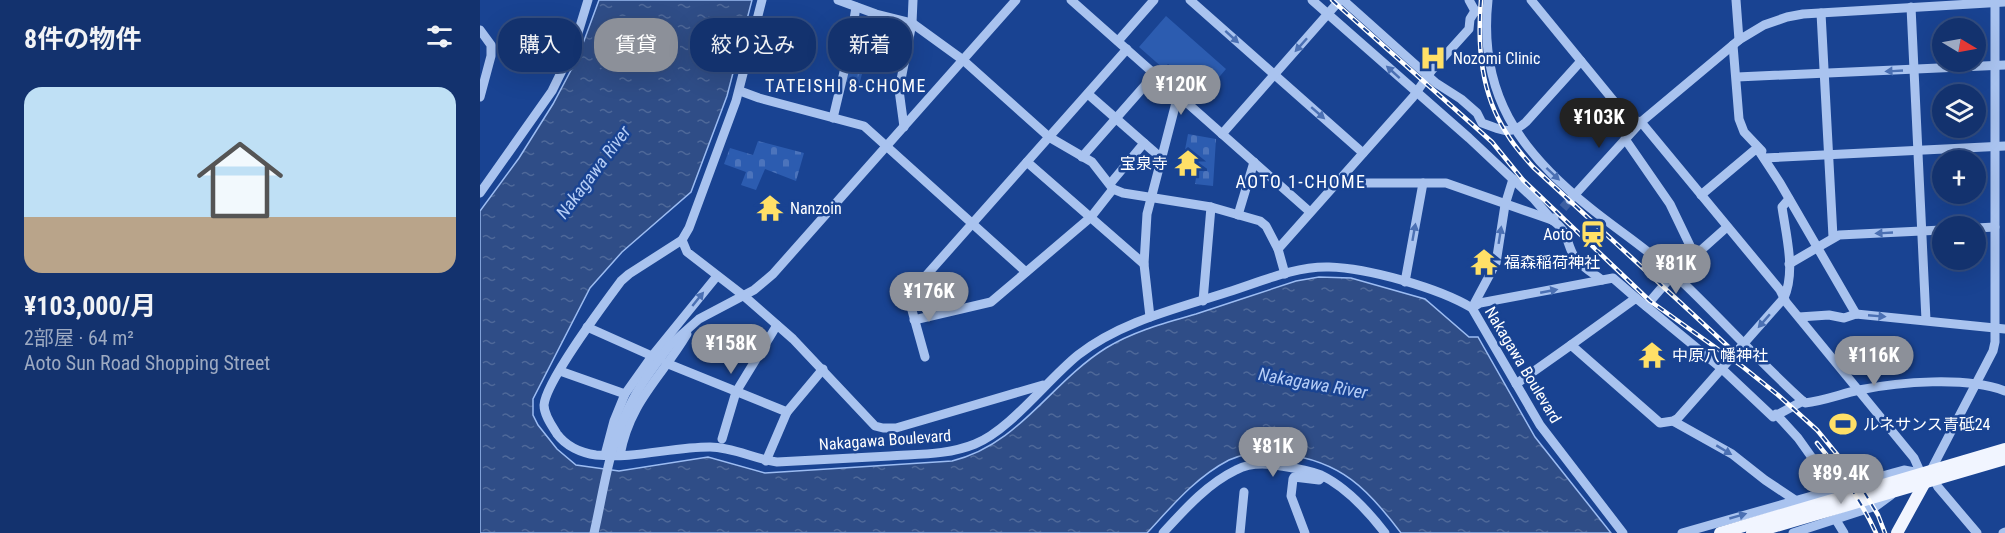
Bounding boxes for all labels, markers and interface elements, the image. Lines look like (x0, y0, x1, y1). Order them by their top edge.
chip: 購入 (498, 18, 582, 72)
chip: 賃貸 (594, 18, 678, 72)
chip: 絞り込み (690, 18, 816, 72)
chip: 新着 (828, 18, 912, 72)
north arrow (1932, 18, 1986, 72)
map controls (1932, 18, 1986, 270)
icon: filters (423, 20, 456, 53)
text: 8件の物件 (24, 24, 141, 54)
one-way arrow (1224, 30, 1239, 43)
one-way arrow (1294, 37, 1308, 52)
hospital icon: Nozomi Clinic (1418, 43, 1448, 73)
place label: Nozomi Clinic (1453, 49, 1540, 68)
pin: ¥120K (1139, 65, 1223, 116)
one-way arrow (1386, 66, 1401, 79)
one-way arrow (1885, 66, 1904, 75)
text: ¥120K (1156, 72, 1206, 96)
district label: TATEISHI 8-CHOME (765, 75, 927, 96)
button: layers (1932, 84, 1986, 138)
pin: ¥103K (1557, 98, 1641, 149)
text: ¥103K (1574, 105, 1624, 129)
one-way arrow (1310, 106, 1325, 119)
water label: Nakagawa River (551, 121, 635, 222)
icon: home (186, 126, 294, 234)
temple icon: 宝泉寺 (1173, 148, 1203, 178)
button: + (1932, 150, 1986, 204)
place label: 宝泉寺 (1120, 154, 1168, 173)
one-way arrow (1545, 167, 1560, 181)
district label: AOTO 1-CHOME (1235, 171, 1367, 192)
temple icon: Nanzoin (755, 193, 785, 223)
place label: Nanzoin (790, 199, 842, 218)
button: − (1932, 216, 1986, 270)
station icon: Aoto (1578, 219, 1608, 249)
one-way arrow (1410, 223, 1419, 242)
one-way arrow (1495, 225, 1504, 244)
place label: Aoto (1543, 225, 1573, 244)
one-way arrow (1875, 228, 1894, 237)
pin: ¥81K (1640, 244, 1712, 295)
temple icon: 福森稲荷神社 (1469, 247, 1499, 277)
text: ¥81K (1656, 251, 1696, 275)
place label: 福森稲荷神社 (1504, 253, 1600, 272)
pin: ¥176K (887, 272, 971, 323)
text: ¥176K (904, 279, 954, 303)
one-way arrow (1540, 286, 1559, 295)
text: ¥103,000/月 (24, 291, 156, 321)
one-way arrow (692, 291, 705, 307)
street label: Nakagawa Boulevard (1481, 303, 1565, 427)
one-way arrow (1868, 311, 1887, 321)
one-way arrow (1758, 313, 1771, 328)
pin: ¥158K (689, 324, 773, 375)
text: 2部屋 · 64 m² (24, 326, 134, 350)
text: ¥158K (706, 331, 756, 355)
pin: ¥116K (1832, 336, 1916, 387)
temple icon: 中原八幡神社 (1637, 340, 1667, 370)
text: ¥116K (1849, 343, 1899, 367)
place label: 中原八幡神社 (1672, 346, 1768, 365)
text: Aoto Sun Road Shopping Street (24, 351, 270, 375)
water label: Nakagawa River (1257, 363, 1370, 403)
sports icon: ルネサンス青砥24 (1828, 409, 1858, 439)
place label: ルネサンス青砥24 (1863, 415, 1991, 434)
street label: Nakagawa Boulevard (818, 426, 952, 454)
pin: ¥81K (1237, 427, 1309, 478)
text: ¥81K (1253, 434, 1293, 458)
one-way arrow (1716, 444, 1732, 455)
pin: ¥89.4K (1792, 454, 1890, 505)
text: ¥89.4K (1813, 461, 1869, 485)
one-way arrow (1729, 511, 1747, 520)

